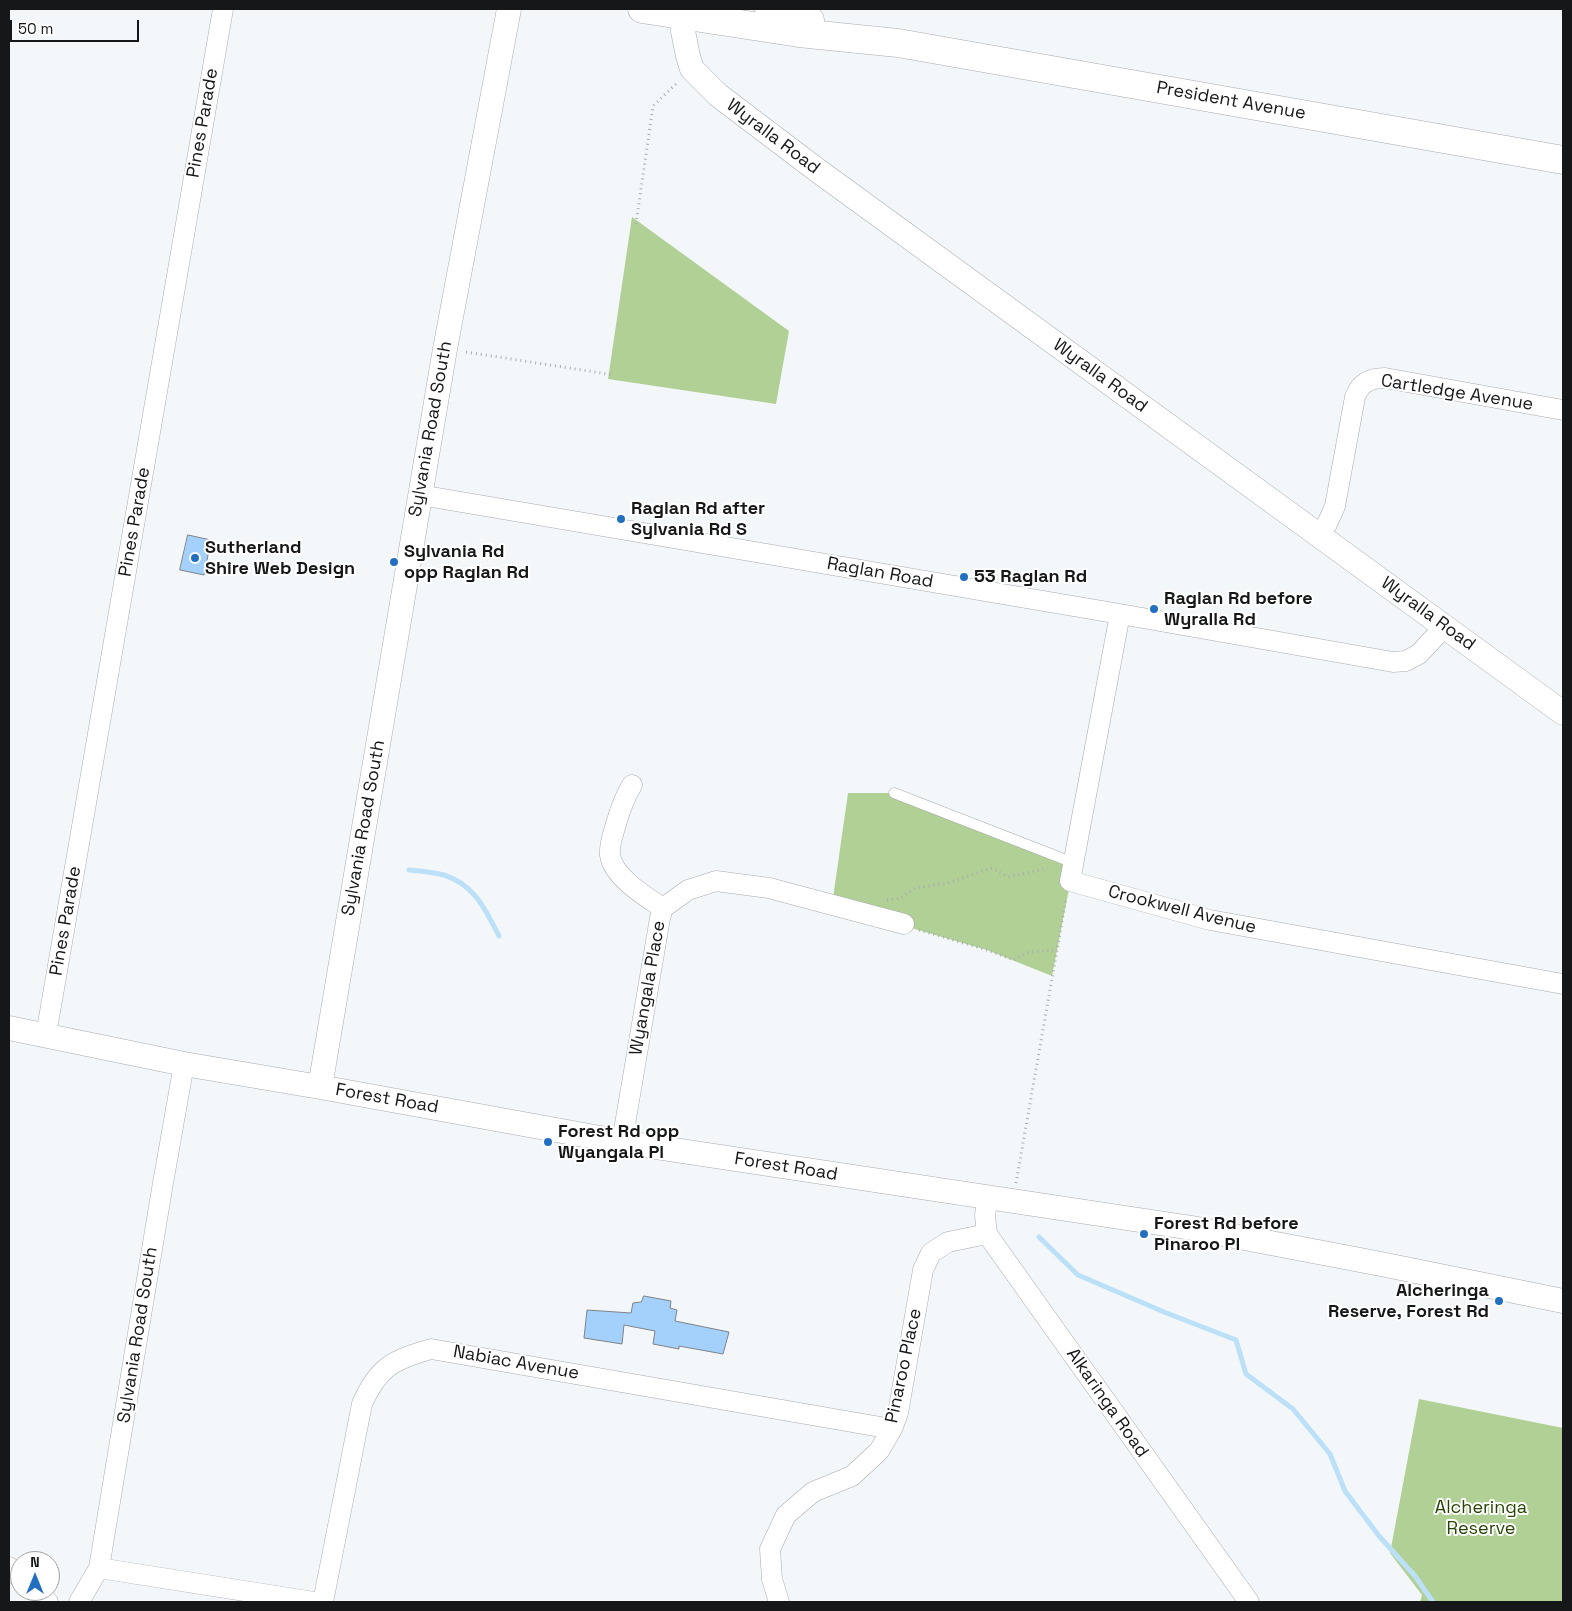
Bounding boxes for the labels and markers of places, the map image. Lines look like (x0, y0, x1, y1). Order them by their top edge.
place label: Raglan Rd after Sylvania Rd S (631, 498, 765, 540)
marker: Raglan Rd after Sylvania Rd S (615, 513, 627, 525)
place label: Sutherland Shire Web Design (205, 537, 355, 580)
place label: Sylvania Rd opp Raglan Rd (404, 541, 529, 584)
marker: Sutherland Shire Web Design (189, 552, 201, 564)
marker: Sylvania Rd opp Raglan Rd (388, 556, 400, 568)
place label: 53 Raglan Rd (974, 566, 1087, 588)
marker: 53 Raglan Rd (958, 571, 970, 583)
place label: Raglan Rd before Wyralla Rd (1164, 588, 1313, 630)
marker: Raglan Rd before Wyralla Rd (1148, 603, 1160, 615)
place label: Forest Rd opp Wyangala Pl (558, 1121, 679, 1164)
marker: Forest Rd opp Wyangala Pl (542, 1136, 554, 1148)
place label: Forest Rd before Pinaroo Pl (1154, 1213, 1299, 1256)
marker: Forest Rd before Pinaroo Pl (1138, 1228, 1150, 1240)
place label: Alcheringa Reserve, Forest Rd (1328, 1280, 1489, 1322)
marker: Alcheringa Reserve, Forest Rd (1493, 1295, 1505, 1307)

